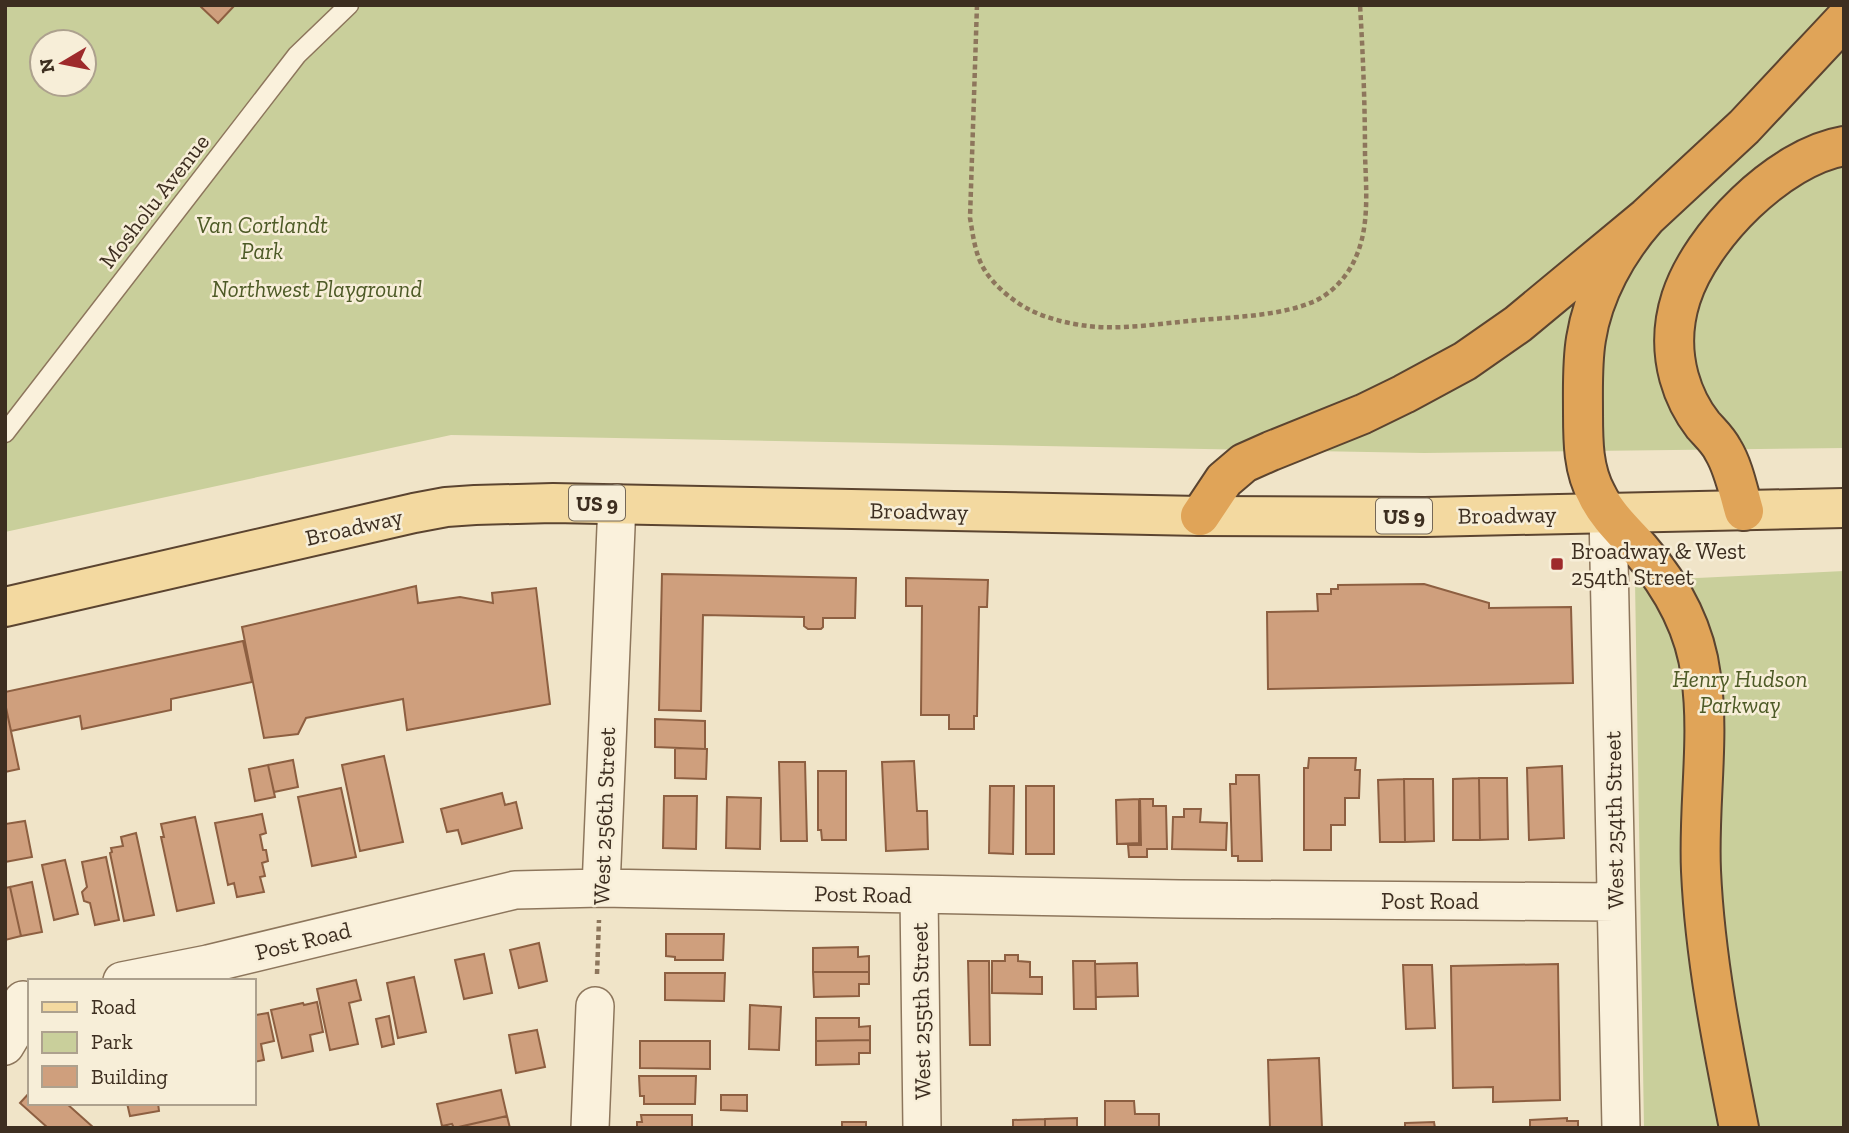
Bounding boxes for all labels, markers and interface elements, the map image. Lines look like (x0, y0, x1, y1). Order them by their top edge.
north arrow (28, 28, 98, 98)
text: N (34, 57, 59, 75)
street label: Mosholu Avenue (93, 128, 215, 274)
park label: Van Cortlandt Park (196, 211, 328, 265)
park label: Northwest Playground (212, 275, 422, 303)
road number: US 9 (569, 486, 625, 520)
street label: Broadway (869, 496, 969, 526)
road number: US 9 (1376, 498, 1432, 534)
street label: Broadway (1457, 500, 1557, 530)
street label: Broadway (303, 502, 406, 552)
place label: Broadway & West 254th Street (1571, 537, 1746, 591)
marker: Broadway & West 254th Street (1549, 556, 1565, 572)
park label: Henry Hudson Parkway (1673, 665, 1808, 719)
street label: West 256th Street (587, 726, 621, 905)
street label: West 254th Street (1598, 730, 1630, 909)
street label: Post Road (814, 879, 912, 909)
street label: Post Road (1381, 887, 1479, 915)
street label: Post Road (252, 915, 354, 966)
street label: West 255th Street (905, 922, 937, 1100)
legend (28, 979, 256, 1105)
text: Road (91, 994, 137, 1019)
text: Park (91, 1029, 133, 1054)
text: Building (91, 1064, 168, 1089)

